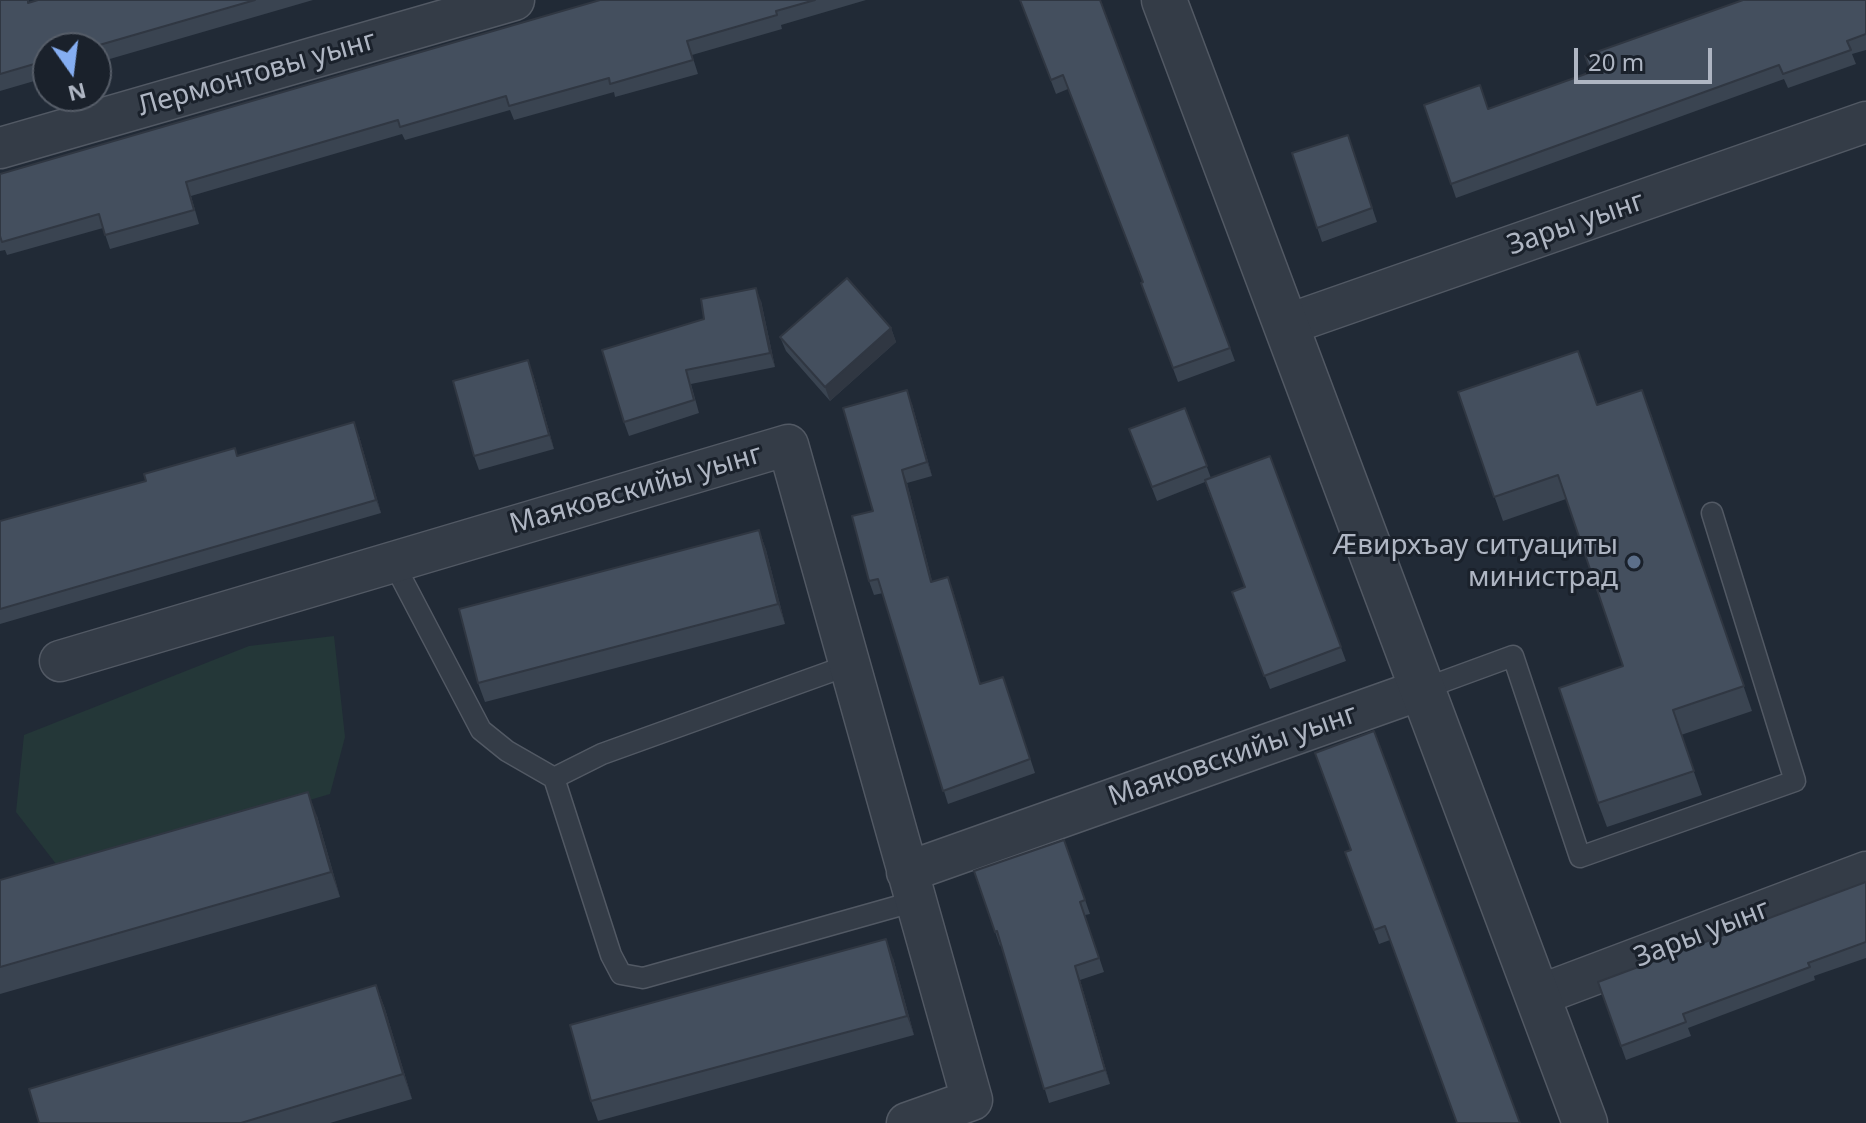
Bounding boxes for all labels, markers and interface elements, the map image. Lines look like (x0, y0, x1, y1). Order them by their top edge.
street label: Лермонтовы уынг (134, 24, 380, 124)
north arrow (32, 32, 112, 112)
scale bar (1578, 32, 1716, 82)
text: 20 m (1588, 45, 1644, 78)
text: N (65, 77, 90, 110)
street label: Зары уынг (1503, 185, 1649, 263)
street label: Маяковскийы уынг (506, 438, 766, 542)
place label: Æвирхъау ситуациты министрад (1333, 529, 1618, 595)
marker: Æвирхъау ситуациты министрад (1625, 553, 1643, 571)
street label: Маяковскийы уынг (1104, 698, 1362, 814)
street label: Зары уынг (1630, 893, 1774, 975)

